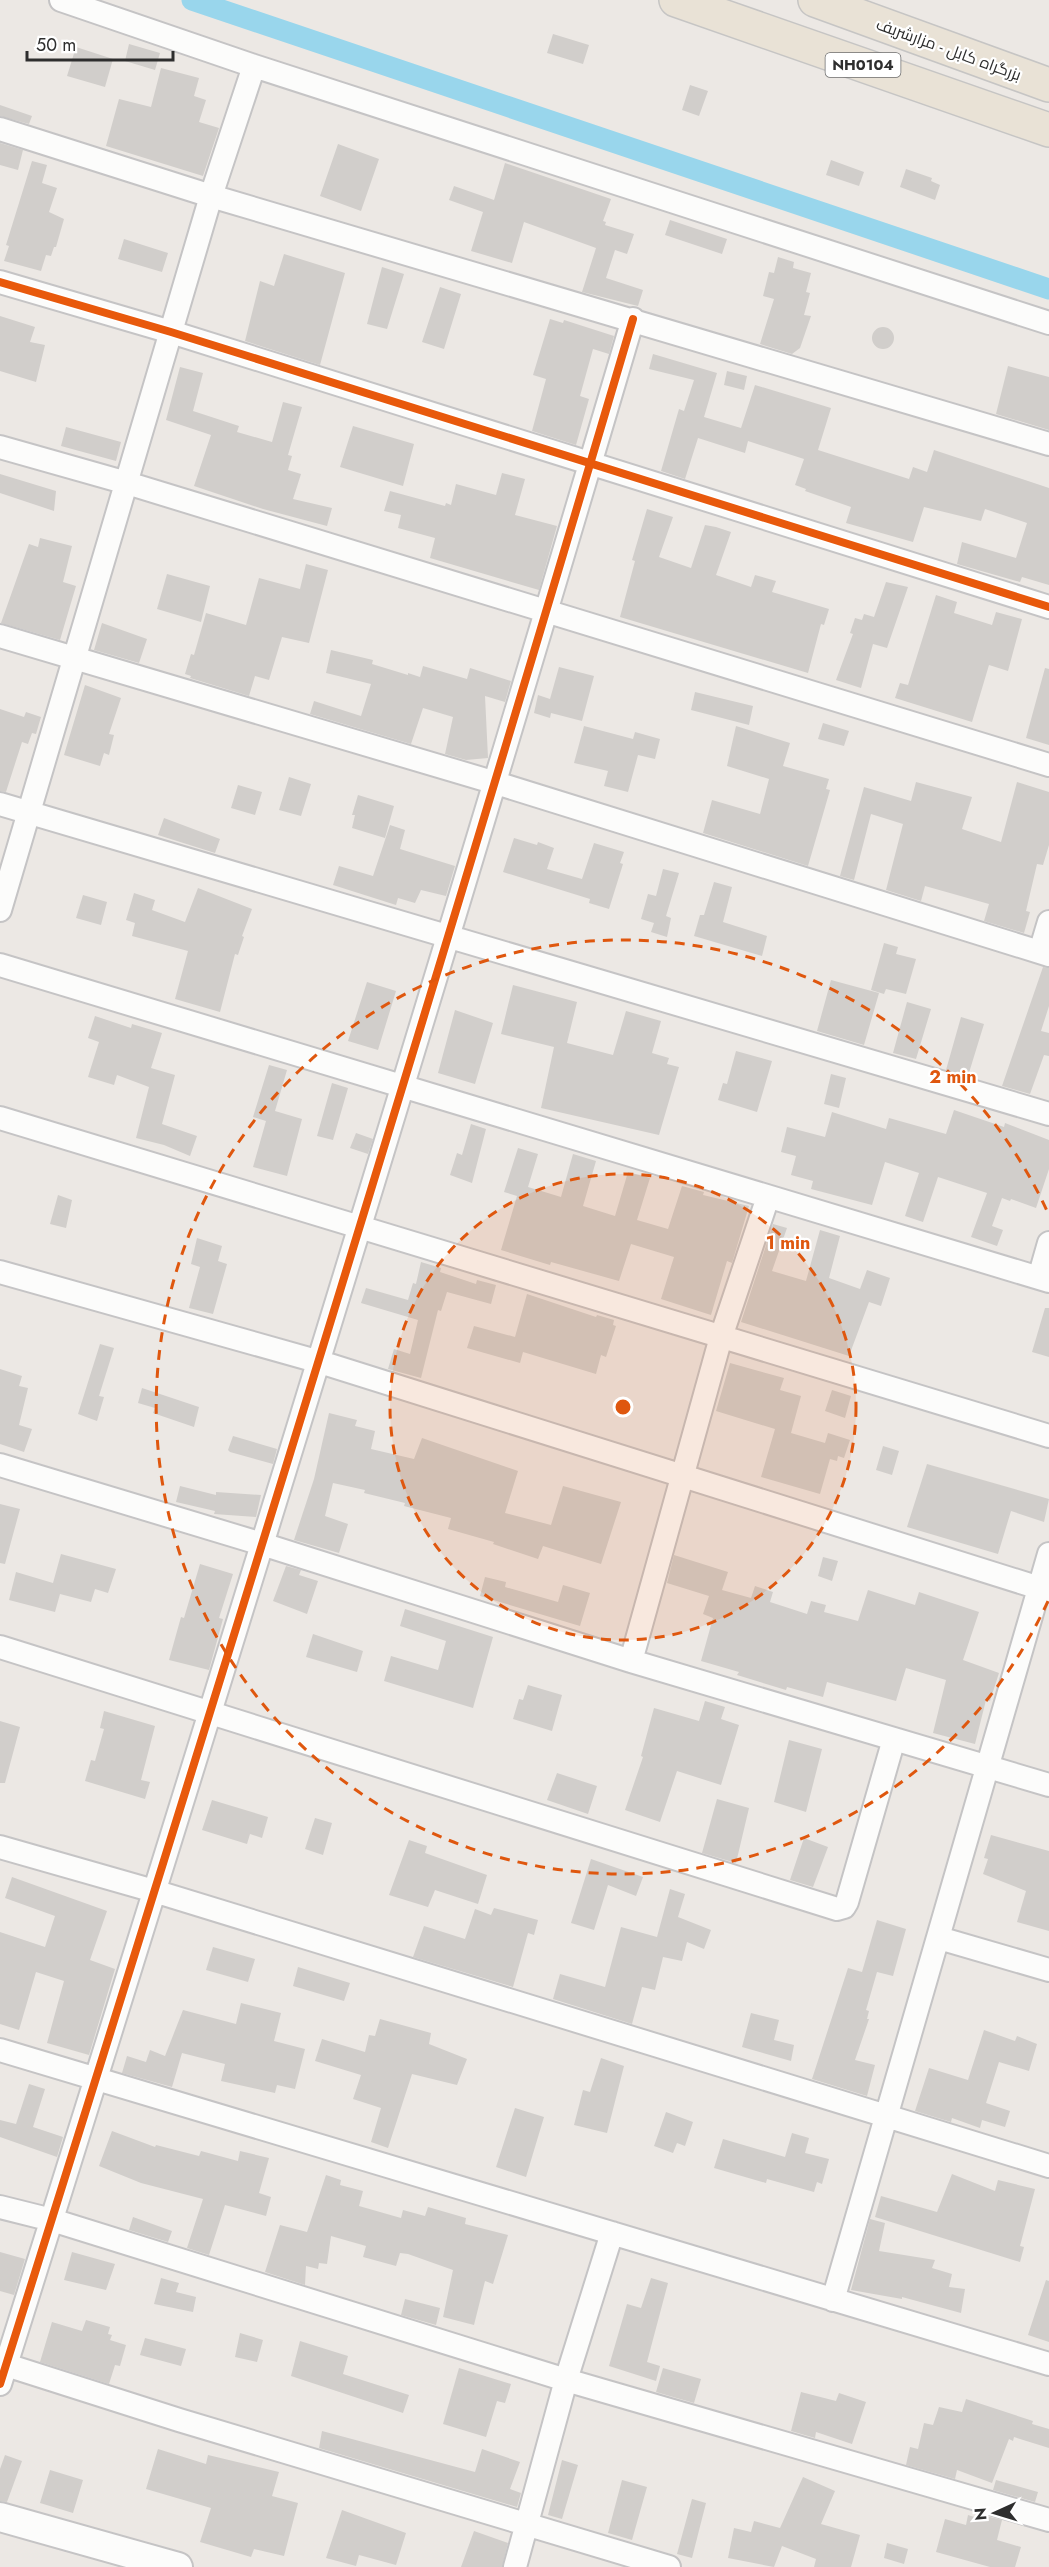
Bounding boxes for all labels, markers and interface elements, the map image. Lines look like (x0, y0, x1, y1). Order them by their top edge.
street label: بزرگراه کابل - مزارشریف (873, 13, 1025, 86)
scale bar (27, 24, 172, 62)
text: 50 m (36, 32, 76, 58)
road number: NH0104 (826, 53, 900, 77)
text: 2 min (929, 1064, 977, 1090)
text: 1 min (766, 1230, 810, 1256)
centre of rings (613, 1397, 633, 1417)
north arrow (965, 2483, 1025, 2543)
text: N (969, 2507, 992, 2521)

